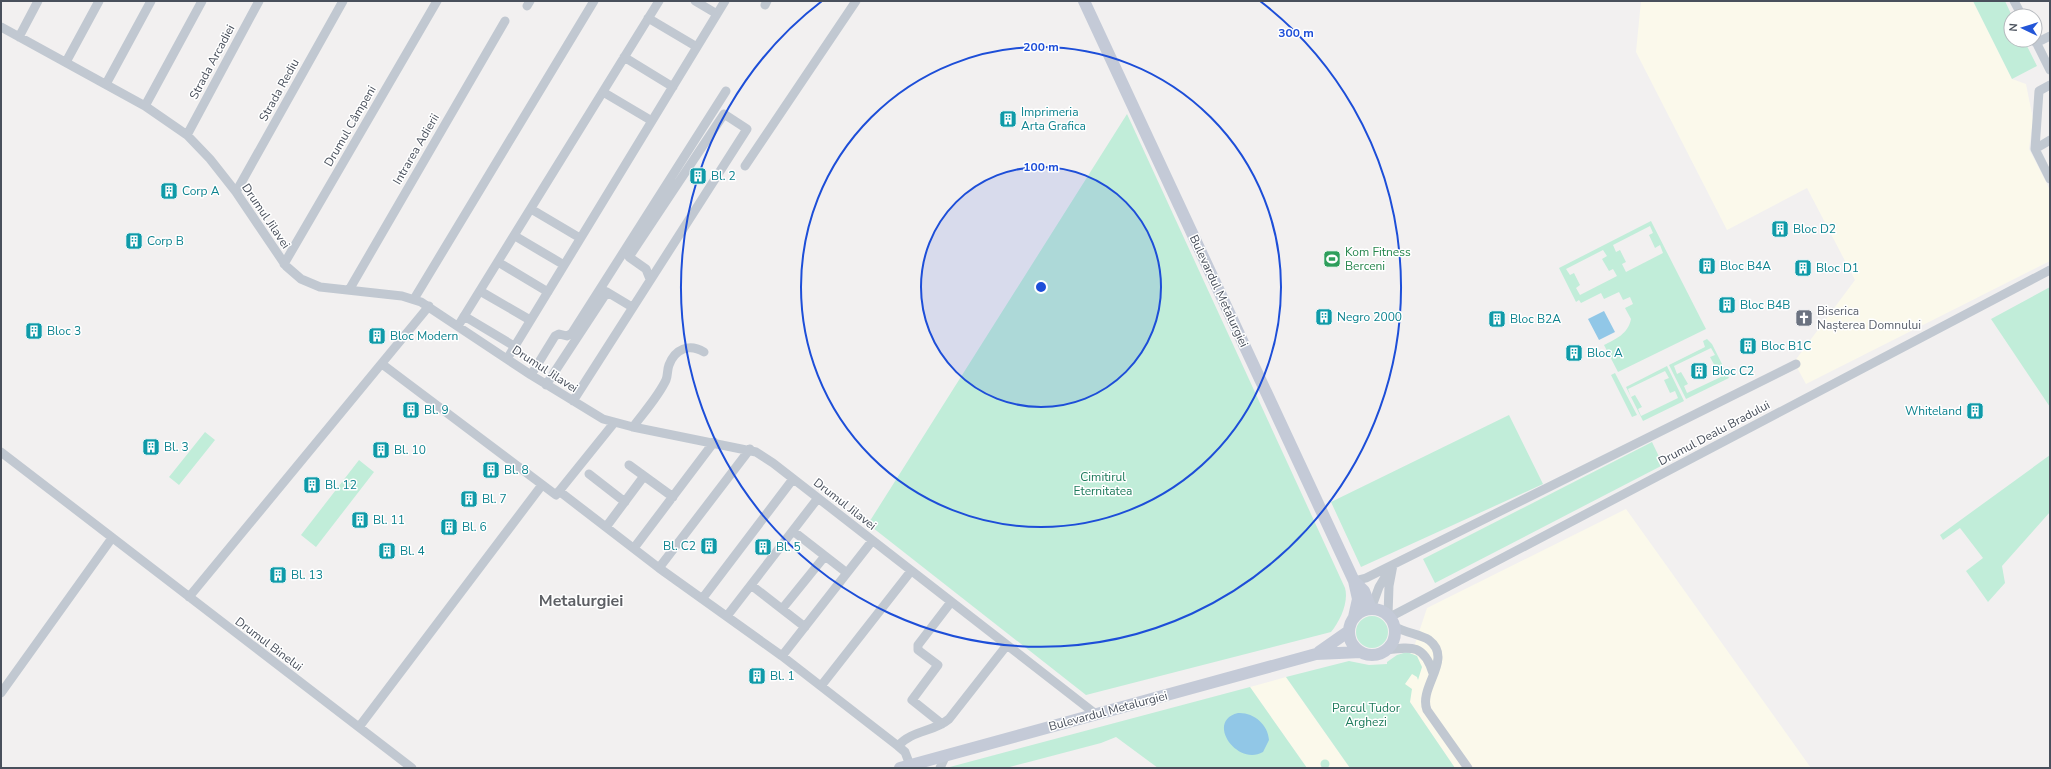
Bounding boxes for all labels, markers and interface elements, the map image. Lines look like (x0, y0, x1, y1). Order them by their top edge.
north arrow (2003, 8, 2043, 48)
street label: Strada Arcadiei (186, 22, 238, 102)
text: N (2006, 23, 2021, 32)
text: 300 m (1278, 25, 1314, 41)
text: 200 m (1023, 39, 1059, 55)
street label: Strada Rediu (255, 56, 303, 124)
street label: Drumul Câmpeni (320, 83, 380, 169)
place label: Imprimeria Arta Grafica (1021, 104, 1086, 134)
building icon: Imprimeria Arta Grafica (998, 109, 1018, 129)
street label: Intrarea Adierii (389, 111, 443, 187)
text: 100 m (1023, 159, 1059, 175)
building icon: Bl. 2 (688, 166, 708, 186)
place label: Bl. 2 (711, 168, 736, 184)
street label: Drumul Jilavei (238, 180, 294, 252)
building icon: Corp A (159, 181, 179, 201)
place label: Corp A (182, 183, 220, 199)
building icon: Bloc D2 (1770, 219, 1790, 239)
place label: Bloc D2 (1793, 221, 1836, 237)
building icon: Corp B (124, 231, 144, 251)
street label: Bulevardul Metalurgiei (1186, 232, 1252, 350)
place label: Corp B (147, 233, 184, 249)
place label: Kom Fitness Berceni (1345, 244, 1411, 274)
sports icon: Kom Fitness Berceni (1322, 249, 1342, 269)
building icon: Bloc B4A (1697, 256, 1717, 276)
place label: Bloc B4A (1720, 258, 1771, 274)
building icon: Bloc D1 (1793, 258, 1813, 278)
place label: Bloc D1 (1816, 260, 1859, 276)
centre of rings (1034, 280, 1048, 294)
building icon: Bloc B4B (1717, 295, 1737, 315)
place label: Bloc B4B (1740, 297, 1790, 313)
place label: Biserica Nașterea Domnului (1817, 303, 1921, 333)
building icon: Negro 2000 (1314, 307, 1334, 327)
church icon: Biserica Nașterea Domnului (1794, 308, 1814, 328)
place label: Negro 2000 (1337, 309, 1402, 325)
building icon: Bloc B2A (1487, 309, 1507, 329)
place label: Bloc B2A (1510, 311, 1561, 327)
building icon: Bloc 3 (24, 321, 44, 341)
place label: Bloc 3 (47, 323, 81, 339)
building icon: Bloc Modern (367, 326, 387, 346)
place label: Bloc Modern (390, 328, 458, 344)
building icon: Bloc B1C (1738, 336, 1758, 356)
place label: Bloc B1C (1761, 338, 1811, 354)
street label: Drumul Jilavei (509, 342, 581, 396)
building icon: Bloc A (1564, 343, 1584, 363)
place label: Bloc A (1587, 345, 1623, 361)
building icon: Bloc C2 (1689, 361, 1709, 381)
place label: Bloc C2 (1712, 363, 1754, 379)
street label: Drumul Dealu Bradului (1655, 397, 1773, 469)
building icon: Bl. 9 (401, 400, 421, 420)
building icon: Whiteland (1965, 401, 1985, 421)
place label: Bl. 9 (424, 402, 449, 418)
place label: Whiteland (1905, 403, 1962, 419)
building icon: Bl. 3 (141, 437, 161, 457)
place label: Bl. 3 (164, 439, 189, 455)
building icon: Bl. 10 (371, 440, 391, 460)
place label: Bl. 10 (394, 442, 426, 458)
building icon: Bl. 8 (481, 460, 501, 480)
place label: Bl. 8 (504, 462, 529, 478)
park label: Cimitirul Eternitatea (1074, 469, 1132, 499)
street label: Drumul Jilavei (810, 474, 880, 534)
building icon: Bl. 12 (302, 475, 322, 495)
place label: Bl. 12 (325, 477, 357, 493)
building icon: Bl. 7 (459, 489, 479, 509)
place label: Bl. 7 (482, 491, 507, 507)
building icon: Bl. 11 (350, 510, 370, 530)
place label: Bl. 11 (373, 512, 405, 528)
building icon: Bl. 6 (439, 517, 459, 537)
place label: Bl. 6 (462, 519, 487, 535)
building icon: Bl. C2 (699, 536, 719, 556)
building icon: Bl. 5 (753, 537, 773, 557)
place label: Bl. C2 (663, 538, 696, 554)
place label: Bl. 5 (776, 539, 801, 555)
building icon: Bl. 4 (377, 541, 397, 561)
place label: Bl. 4 (400, 543, 425, 559)
building icon: Bl. 13 (268, 565, 288, 585)
place label: Bl. 13 (291, 567, 323, 583)
district label: Metalurgiei (539, 590, 623, 612)
street label: Drumul Binelui (232, 613, 306, 675)
building icon: Bl. 1 (747, 666, 767, 686)
place label: Bl. 1 (770, 668, 795, 684)
street label: Bulevardul Metalurgiei (1047, 687, 1169, 735)
park label: Parcul Tudor Arghezi (1332, 700, 1401, 730)

